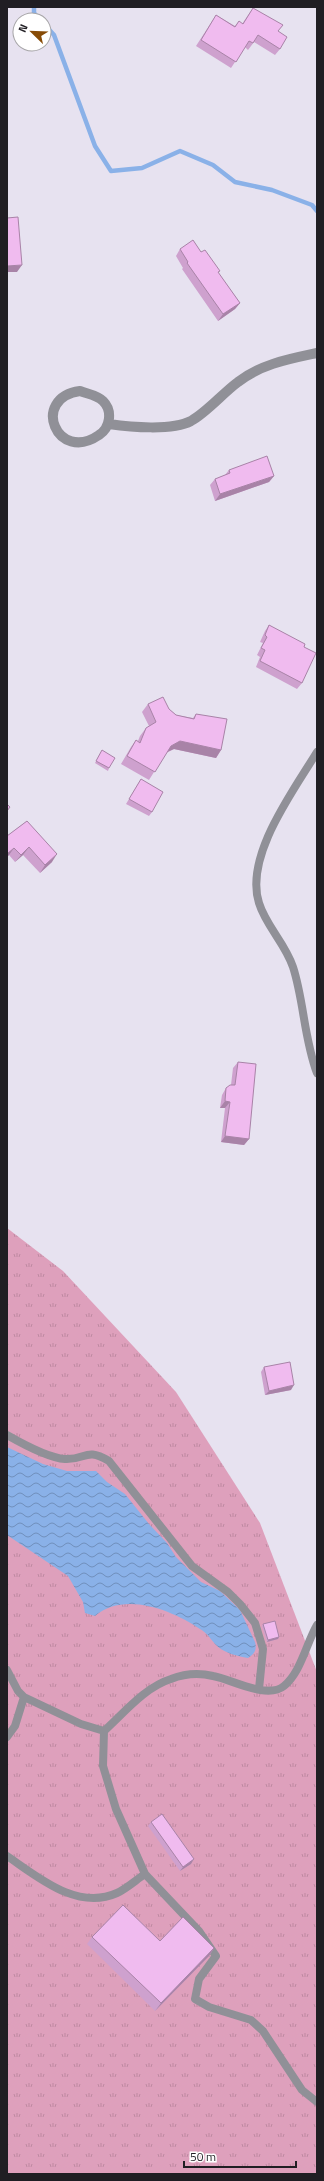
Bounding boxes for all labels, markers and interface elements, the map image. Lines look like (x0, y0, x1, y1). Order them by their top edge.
north arrow (12, 12, 52, 52)
text: N (14, 21, 32, 35)
scale bar (184, 2143, 296, 2169)
text: 50 m (190, 2147, 216, 2166)

